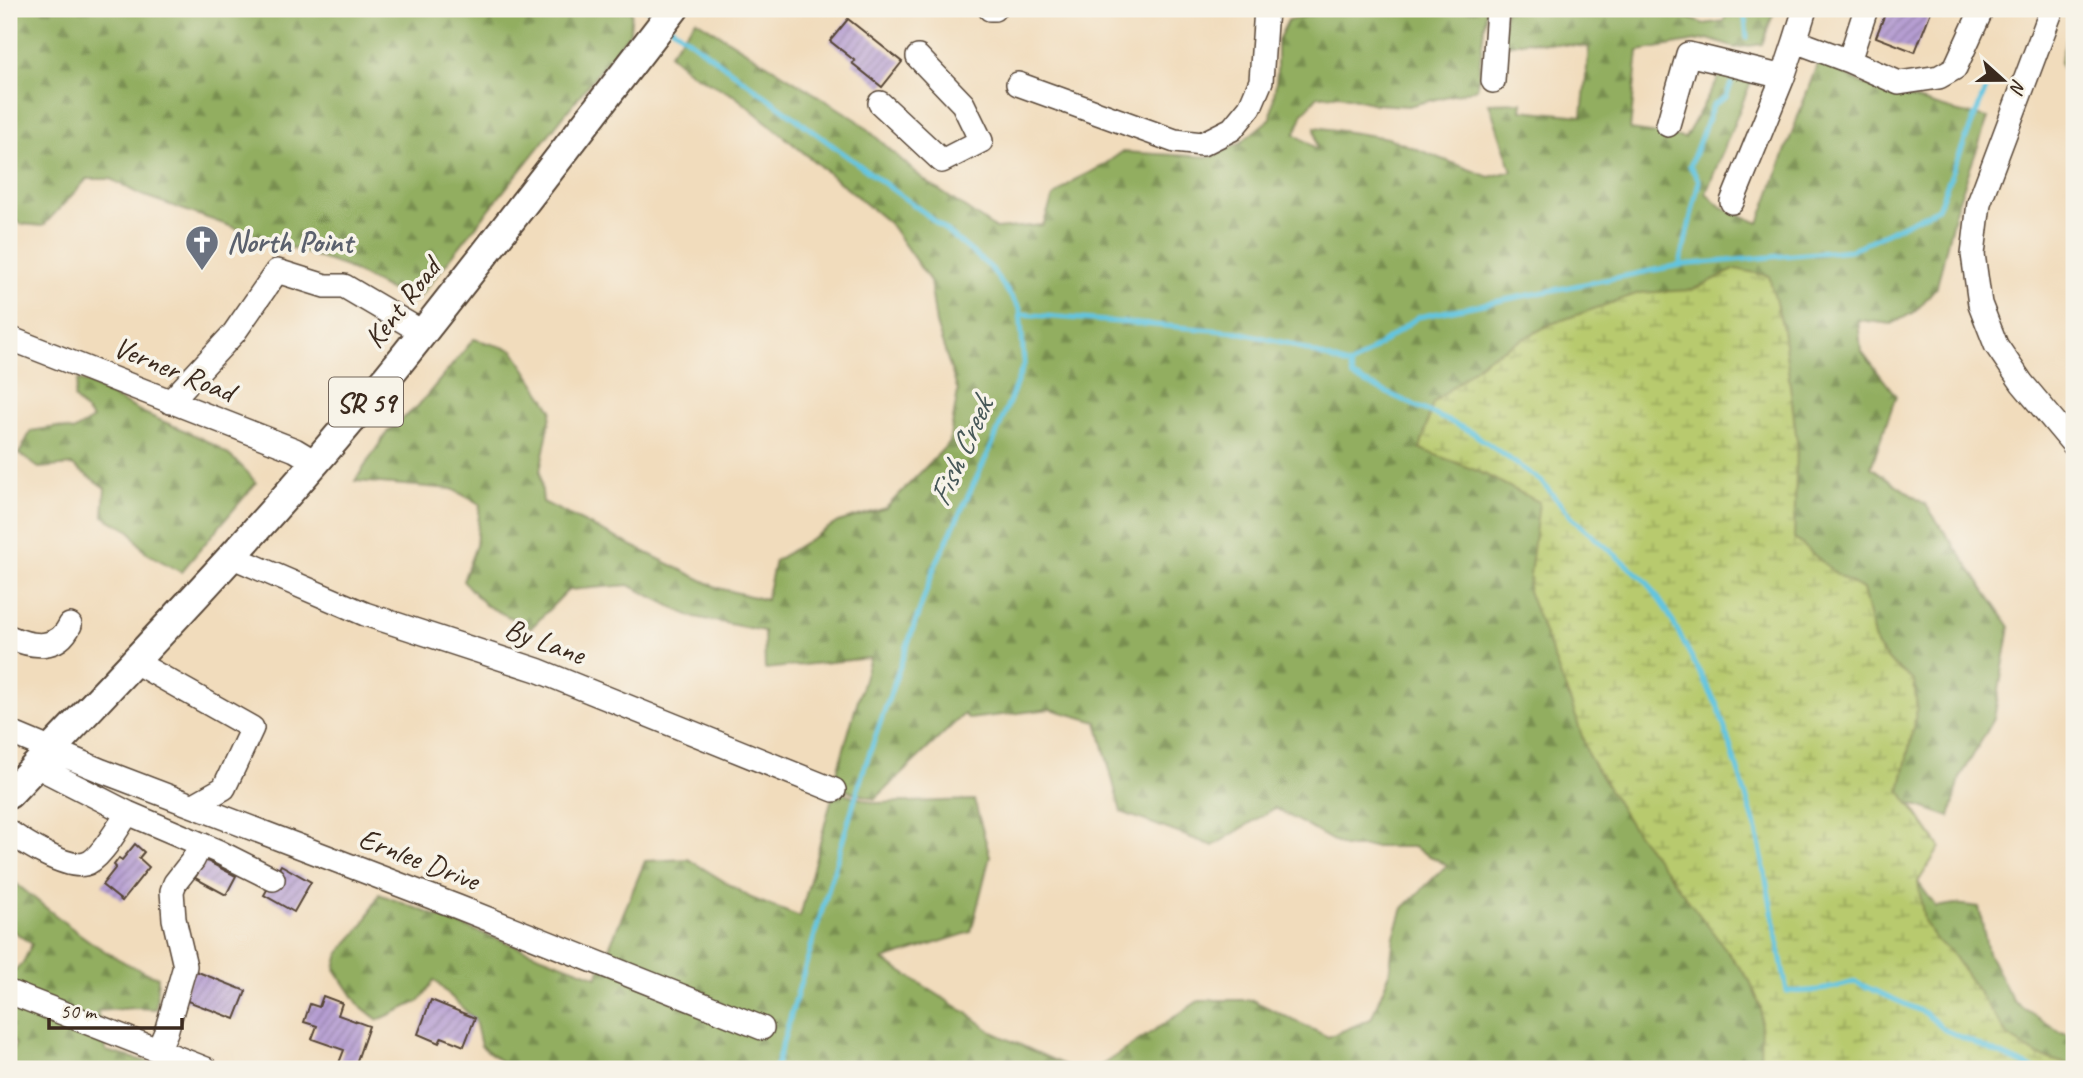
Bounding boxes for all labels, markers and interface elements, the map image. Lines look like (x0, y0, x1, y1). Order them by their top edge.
north arrow (1968, 46, 2038, 116)
text: N (2003, 76, 2031, 99)
church icon: North Point (183, 223, 221, 272)
place label: North Point (227, 223, 355, 261)
street label: Kent Road (355, 247, 452, 356)
street label: Verner Road (108, 328, 244, 412)
road number: SR 59 (329, 378, 403, 426)
water label: Fish Creek (919, 387, 1004, 512)
street label: By Lane (500, 609, 592, 674)
street label: Ernlee Drive (353, 819, 487, 900)
scale bar (49, 987, 182, 1031)
text: 50 m (60, 998, 98, 1024)

